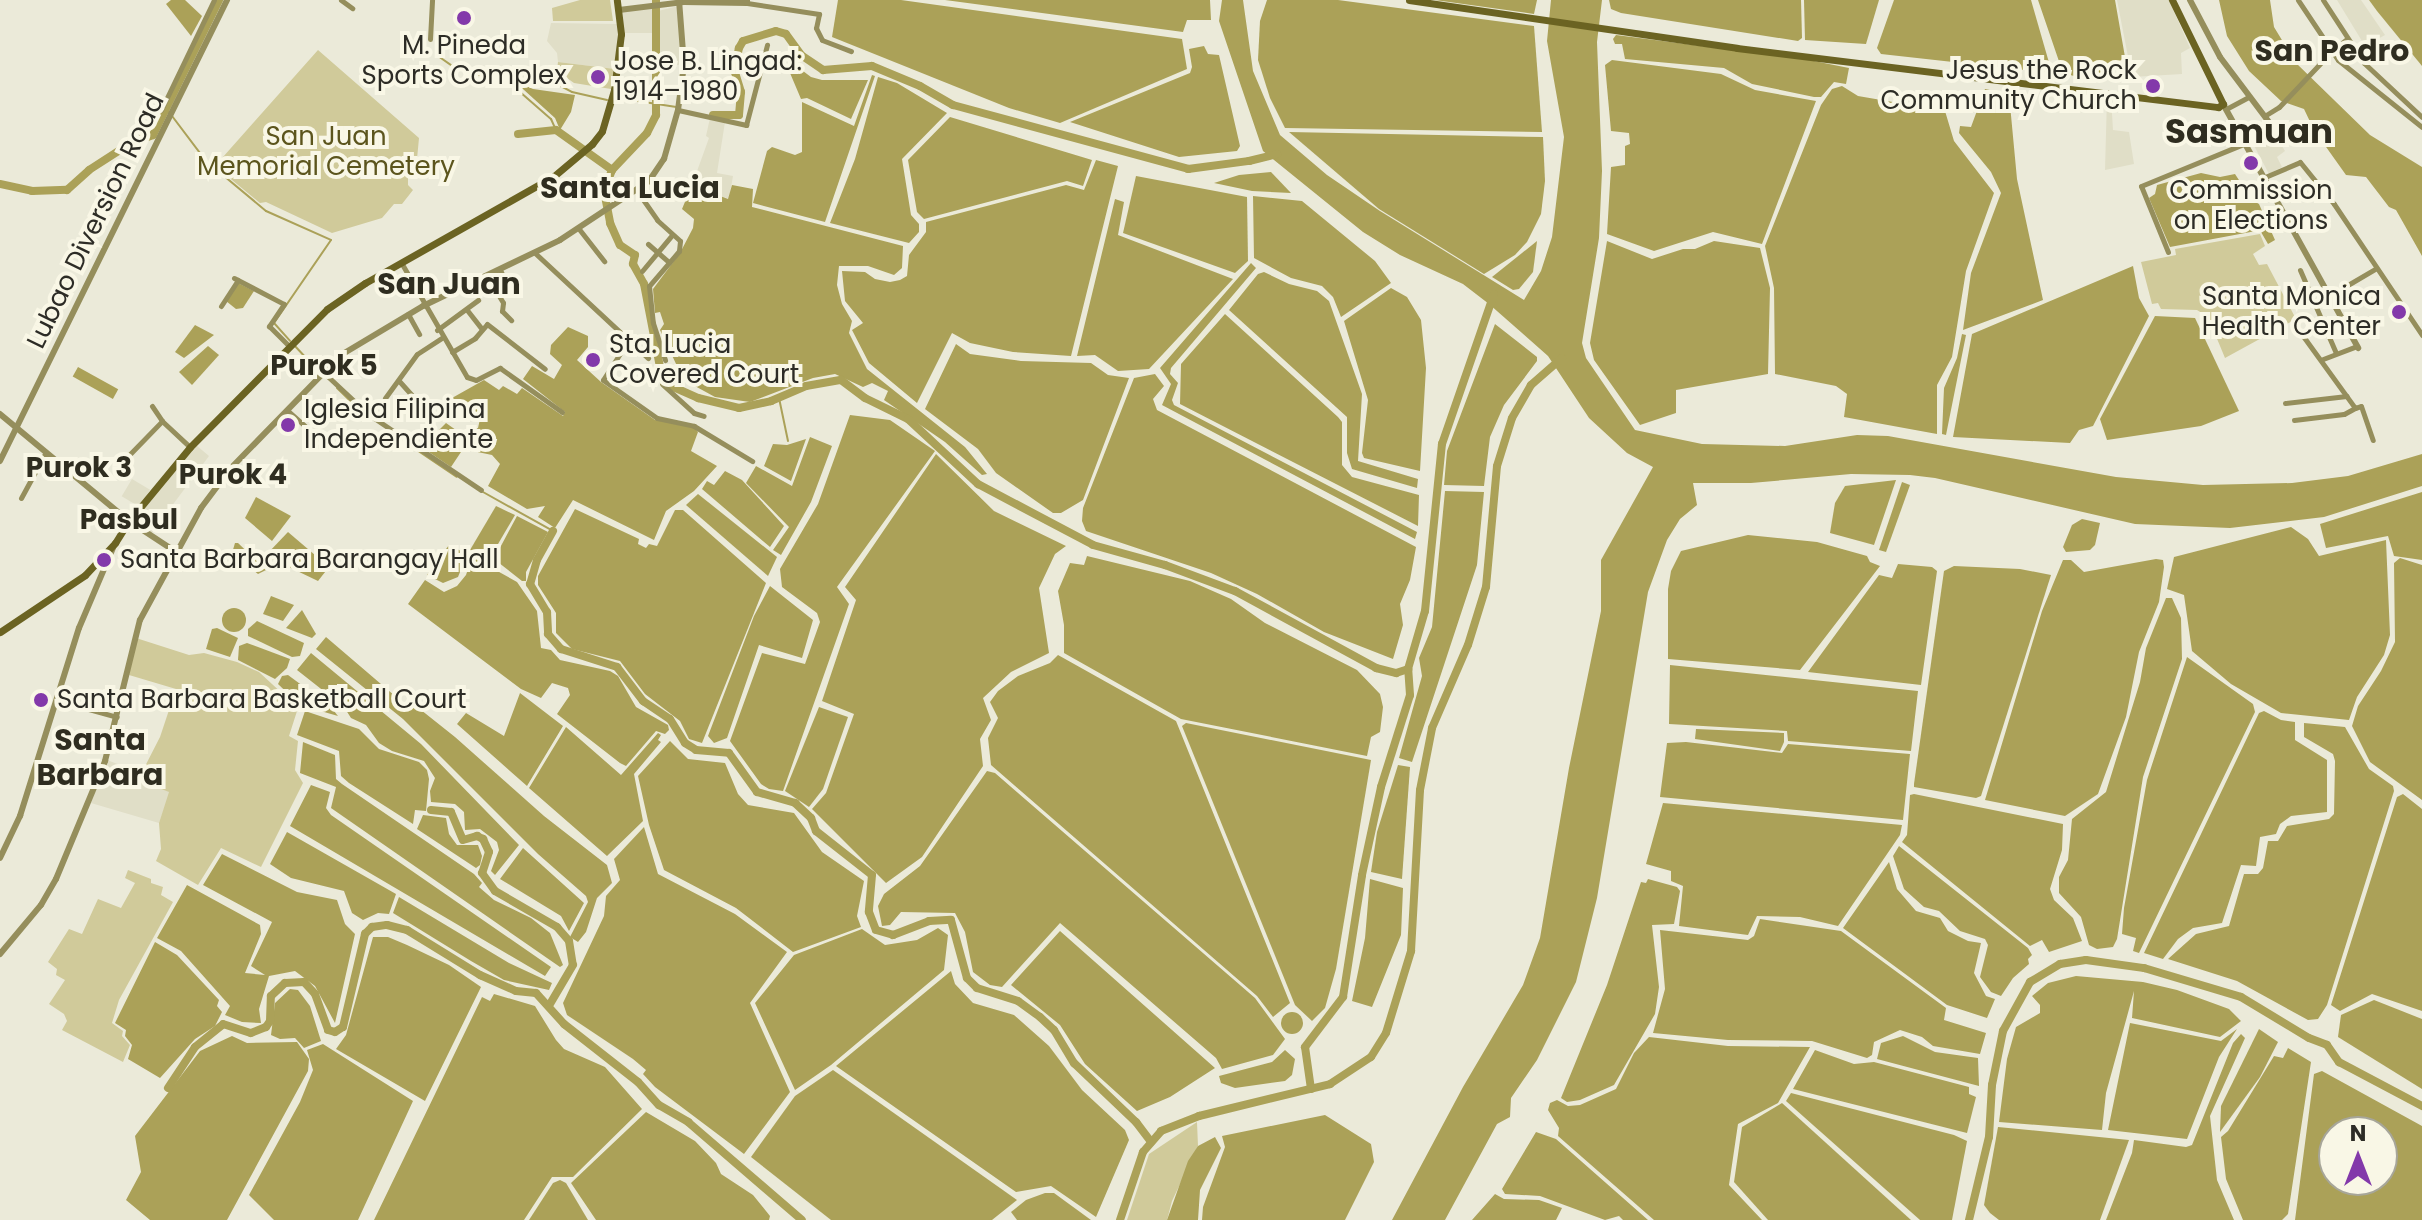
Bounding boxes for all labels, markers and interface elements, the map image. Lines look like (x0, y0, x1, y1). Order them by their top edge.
marker: M. Pineda Sports Complex (455, 9, 473, 27)
place label: M. Pineda Sports Complex (361, 30, 567, 92)
district label: San Pedro (2255, 33, 2409, 69)
place label: Jose B. Lingad: 1914–1980 (614, 46, 802, 108)
place label: Jesus the Rock Community Church (1881, 55, 2137, 116)
marker: Jose B. Lingad: 1914–1980 (589, 68, 607, 86)
marker: Jesus the Rock Community Church (2144, 77, 2162, 95)
street label: Lubao Diversion Road (21, 89, 171, 353)
district label: Sasmuan (2165, 112, 2333, 152)
park label: San Juan Memorial Cemetery (197, 121, 455, 182)
marker: Commission on Elections (2242, 154, 2260, 172)
district label: Santa Lucia (540, 170, 720, 206)
place label: Commission on Elections (2169, 175, 2333, 236)
district label: San Juan (377, 266, 521, 302)
place label: Santa Monica Health Center (2202, 281, 2381, 342)
marker: Santa Monica Health Center (2388, 301, 2410, 323)
place label: Sta. Lucia Covered Court (609, 329, 799, 390)
district label: Purok 5 (270, 349, 378, 383)
marker: Sta. Lucia Covered Court (584, 351, 602, 369)
place label: Iglesia Filipina Independiente (304, 394, 493, 456)
marker: Iglesia Filipina Independiente (279, 416, 297, 434)
district label: Purok 3 (26, 451, 132, 485)
district label: Purok 4 (179, 458, 287, 492)
district label: Pasbul (80, 503, 178, 537)
place label: Santa Barbara Barangay Hall (120, 544, 499, 576)
marker: Santa Barbara Barangay Hall (95, 551, 113, 569)
place label: Santa Barbara Basketball Court (57, 684, 466, 716)
marker: Santa Barbara Basketball Court (32, 691, 50, 709)
district label: Santa Barbara (37, 722, 163, 792)
north arrow (2318, 1116, 2398, 1196)
text: N (2350, 1118, 2366, 1149)

